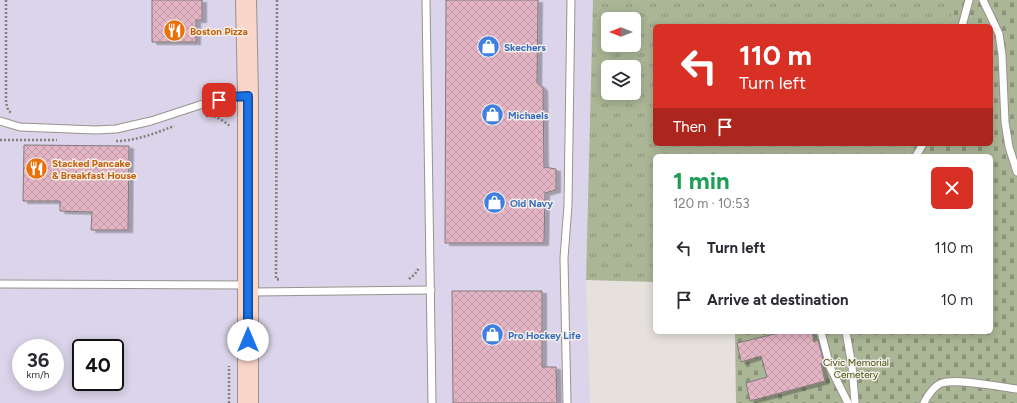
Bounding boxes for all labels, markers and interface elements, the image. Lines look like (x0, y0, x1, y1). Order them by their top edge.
north arrow (601, 12, 641, 52)
map controls (601, 12, 641, 100)
restaurant icon: Boston Pizza (161, 18, 187, 44)
place label: Boston Pizza (190, 25, 248, 38)
shop icon: Skechers (476, 34, 502, 60)
text: 110 m (739, 38, 812, 72)
icon: left (673, 40, 725, 92)
place label: Skechers (504, 41, 546, 54)
button: layers (601, 60, 641, 100)
text: Turn left (739, 72, 806, 94)
pin (202, 83, 236, 117)
icon: arrive (208, 89, 230, 111)
shop icon: Michaels (479, 102, 505, 128)
place label: Michaels (508, 109, 549, 122)
icon: arrive (714, 116, 736, 138)
text: Then (673, 118, 706, 136)
restaurant icon: Stacked Pancake & Breakfast House (24, 156, 50, 182)
place label: Stacked Pancake & Breakfast House (52, 157, 137, 182)
text: 1 min (673, 166, 730, 195)
button: close (931, 167, 973, 209)
shop icon: Old Navy (481, 190, 507, 216)
text: 120 m · 10:53 (673, 196, 750, 211)
place label: Old Navy (510, 197, 553, 210)
icon: left (673, 237, 695, 259)
text: Turn left (707, 239, 765, 257)
text: 110 m (935, 239, 973, 257)
icon: arrive (673, 289, 695, 311)
text: Arrive at destination (707, 291, 848, 309)
text: 10 m (941, 291, 973, 309)
position arrow (227, 319, 269, 361)
shop icon: Pro Hockey Life (479, 322, 505, 348)
place label: Pro Hockey Life (508, 329, 581, 342)
speed limit sign: 40 (72, 339, 124, 391)
text: 36 (27, 348, 49, 372)
park label: Civic Memorial Cemetery (823, 356, 889, 381)
text: km/h (27, 368, 49, 381)

